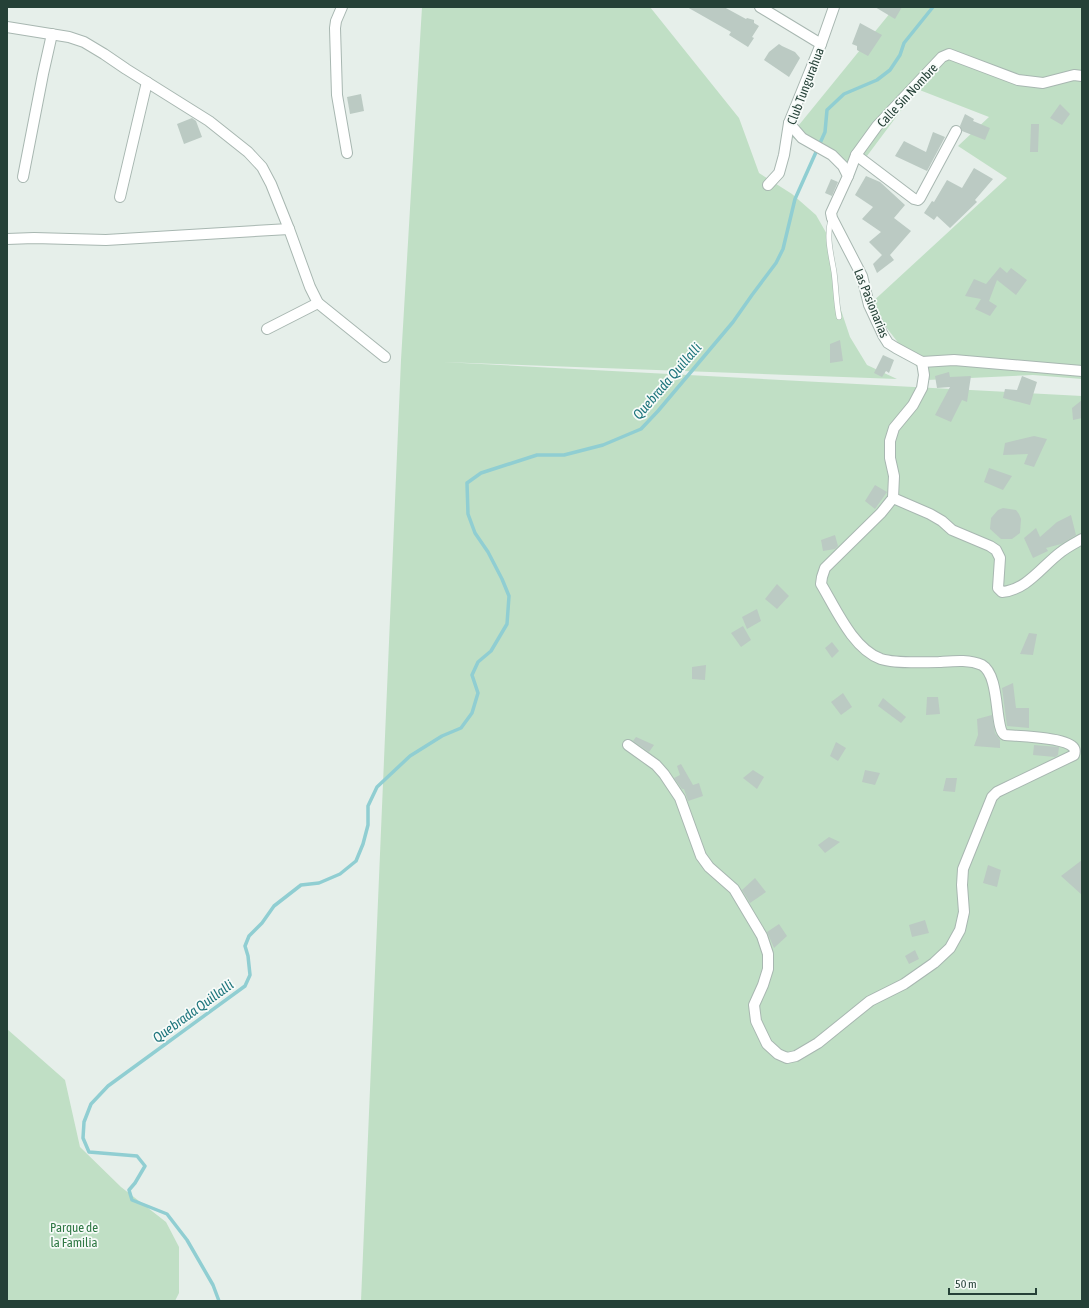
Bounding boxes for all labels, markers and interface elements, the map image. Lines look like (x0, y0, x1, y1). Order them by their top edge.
street label: Club Tungurahua (784, 46, 827, 127)
street label: Calle Sin Nombre (874, 60, 941, 130)
street label: Las Pasionarias (851, 266, 892, 340)
water label: Quebrada Quillalli (630, 340, 704, 422)
water label: Quebrada Quillalli (150, 976, 236, 1046)
park label: Parque de la Familia (50, 1220, 98, 1250)
scale bar (949, 1270, 1036, 1296)
text: 50 m (955, 1277, 977, 1291)

